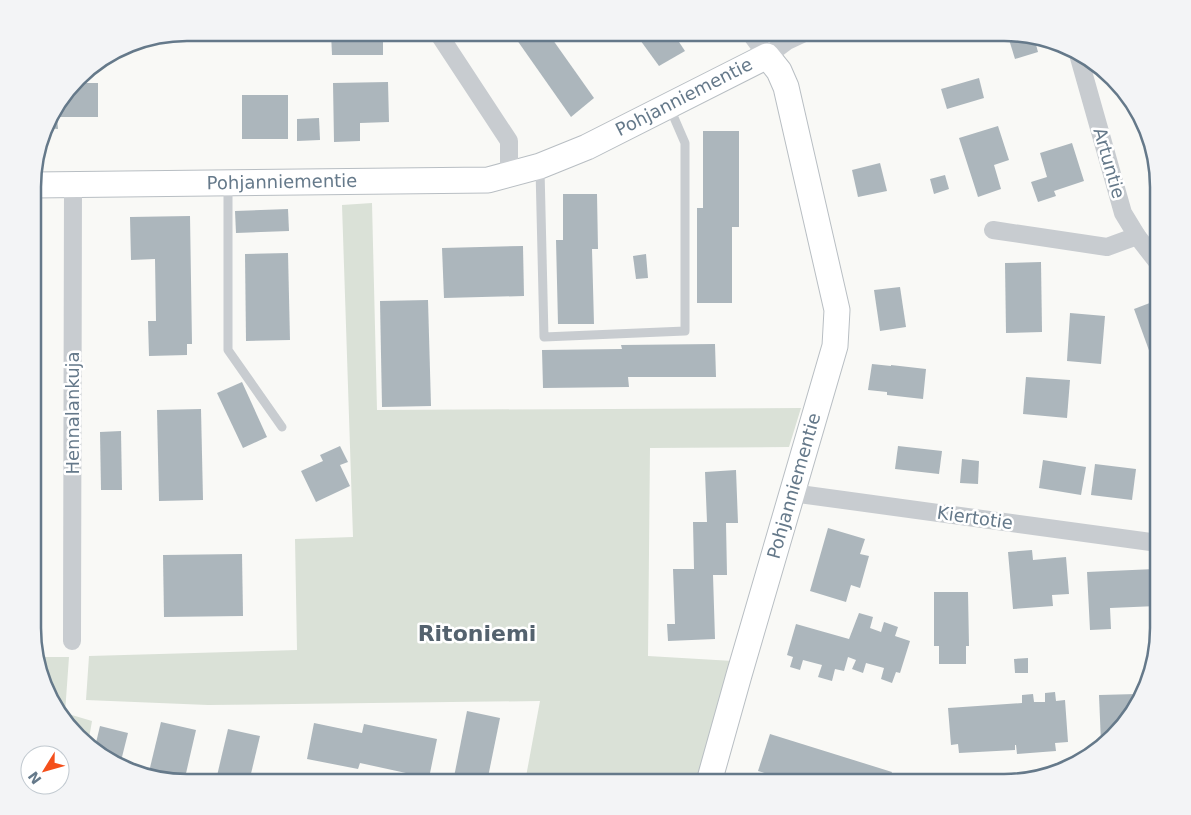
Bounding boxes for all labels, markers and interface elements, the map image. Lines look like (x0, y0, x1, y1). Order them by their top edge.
street label: Pohjanniementie (612, 53, 756, 140)
street label: Artuntie (1089, 125, 1130, 201)
street label: Pohjanniementie (206, 170, 358, 193)
street label: Hennalankuja (62, 351, 83, 475)
street label: Pohjanniementie (763, 411, 824, 561)
street label: Kiertotie (936, 502, 1014, 533)
district label: Ritoniemi (418, 621, 536, 646)
north arrow (20, 745, 70, 795)
text: N (25, 768, 45, 787)

